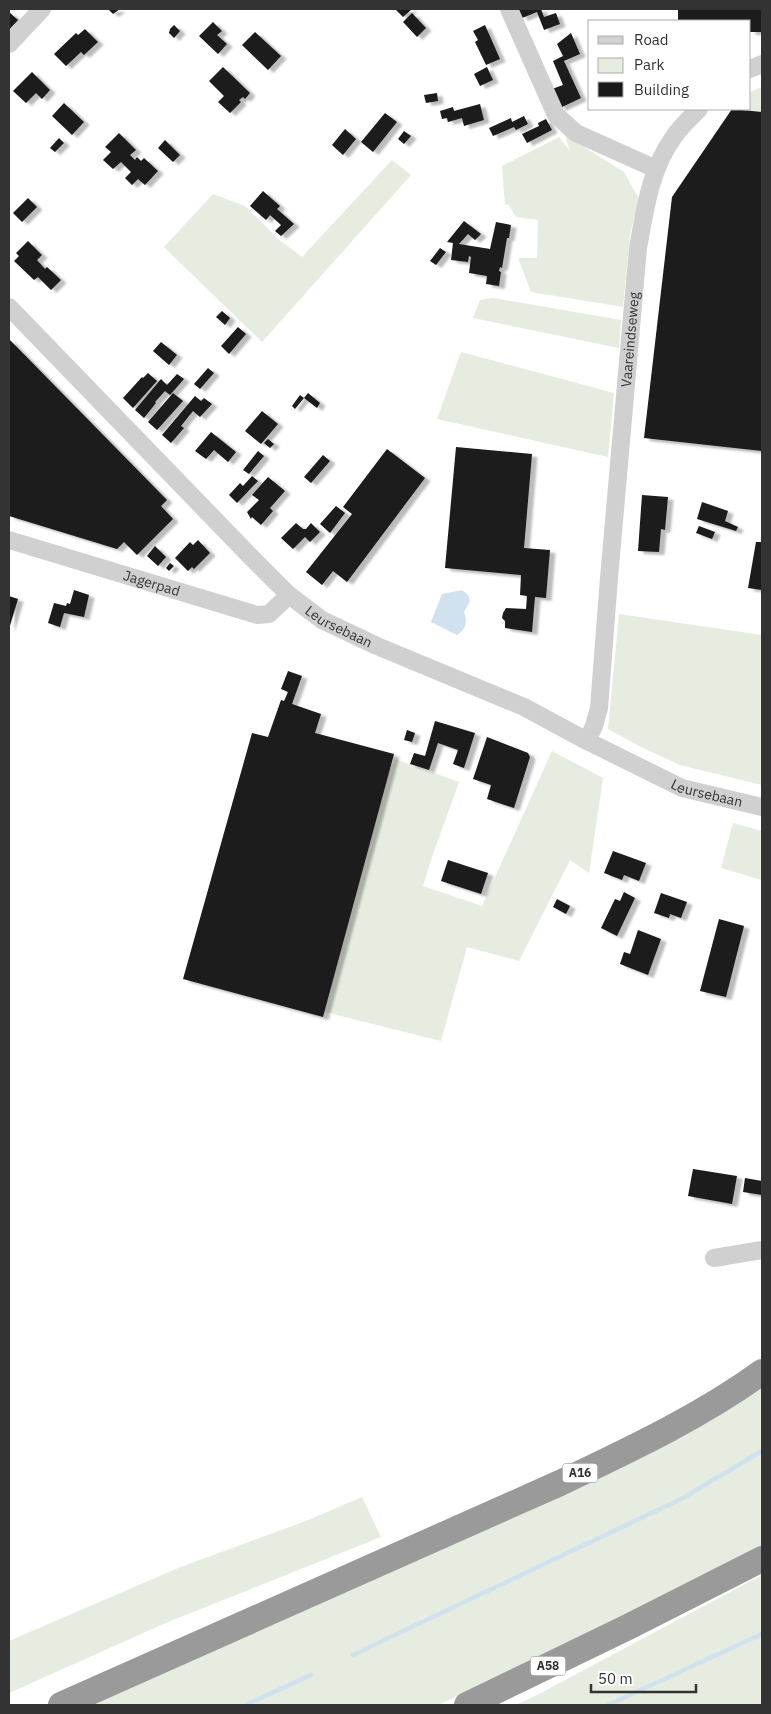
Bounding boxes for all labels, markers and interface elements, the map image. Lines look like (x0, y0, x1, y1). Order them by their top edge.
legend (588, 20, 751, 110)
text: Road (634, 30, 669, 49)
text: Park (634, 55, 664, 74)
text: Building (634, 80, 689, 99)
street label: Vaareindseweg (617, 291, 643, 388)
street label: Jagerpad (121, 566, 182, 600)
street label: Leursebaan (302, 602, 375, 651)
street label: Leursebaan (668, 775, 744, 811)
road number: A16 (562, 1464, 598, 1482)
road number: A58 (530, 1656, 566, 1675)
scale bar (591, 1662, 696, 1694)
text: 50 m (598, 1669, 633, 1688)

